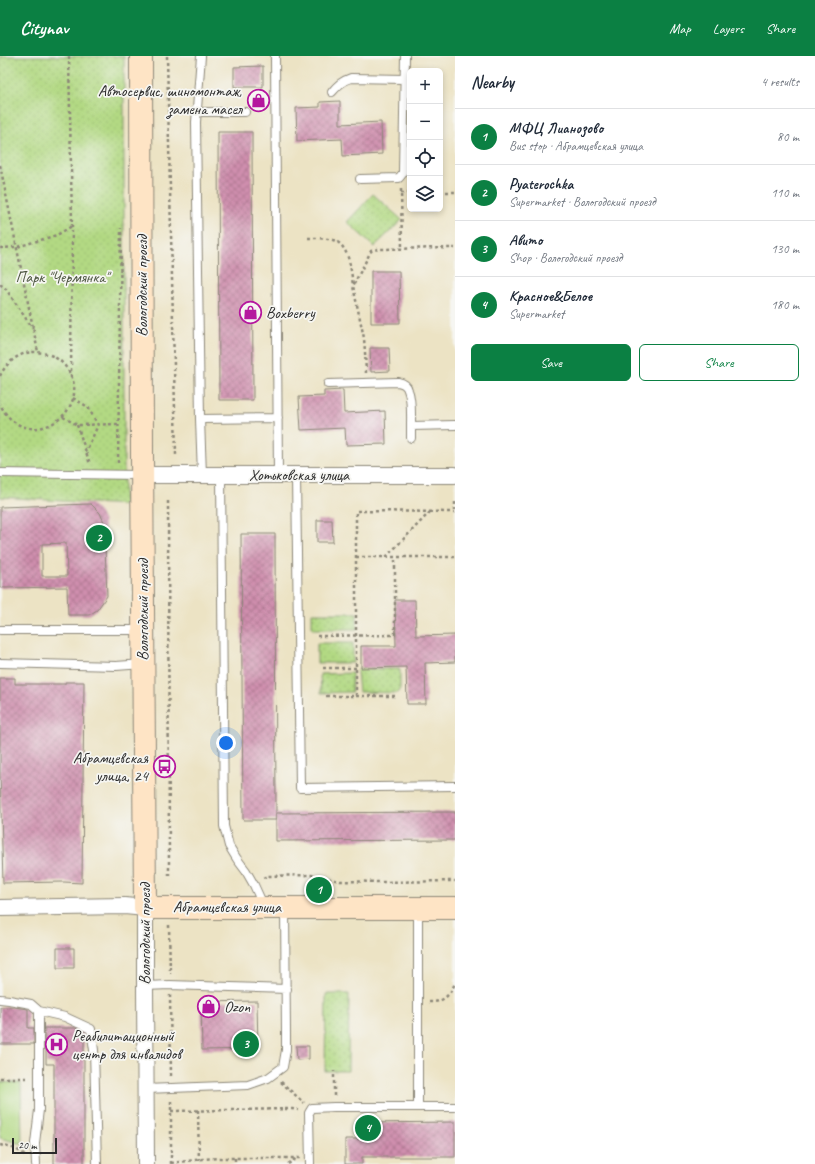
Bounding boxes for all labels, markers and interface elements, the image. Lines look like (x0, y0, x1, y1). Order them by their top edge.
text: Citynav (20, 16, 68, 40)
text: Map (669, 20, 691, 37)
text: Layers (713, 20, 744, 37)
text: Share (766, 20, 795, 37)
map controls (407, 68, 443, 212)
button: + (407, 68, 443, 104)
text: Nearby (471, 72, 514, 93)
text: 4 results (761, 74, 799, 90)
place label: Автосервис, шиномонтаж, замена масел (98, 81, 244, 119)
shop icon: Автосервис, шиномонтаж, замена масел (245, 87, 271, 113)
button: − (407, 104, 443, 140)
text: МФЦ Лианозово (509, 119, 603, 138)
text: 1 (481, 129, 487, 145)
text: 80 m (777, 129, 799, 145)
text: Bus stop · Абрамцевская улица (509, 138, 643, 154)
button: locate (407, 140, 443, 176)
text: Pyaterochka (509, 175, 573, 194)
button: layers (407, 176, 443, 212)
text: 2 (481, 185, 487, 201)
text: 110 m (771, 185, 799, 201)
text: Supermarket · Вологодский проезд (509, 194, 656, 210)
text: Авито (509, 231, 543, 250)
street label: Вологодский проезд (132, 234, 152, 337)
text: 3 (481, 241, 487, 257)
text: 130 m (771, 241, 799, 257)
text: Shop · Вологодский проезд (509, 250, 622, 266)
park label: Парк "Чермянка" (15, 267, 112, 287)
text: Красное&Белое (509, 287, 592, 306)
text: 4 (481, 297, 487, 313)
text: 180 m (771, 297, 799, 313)
shop icon: Boxberry (237, 300, 263, 326)
place label: Boxberry (266, 303, 316, 323)
text: Supermarket (509, 306, 564, 322)
button: Save (471, 344, 631, 381)
button: Share (639, 344, 799, 381)
street label: Хотьковская улица (249, 465, 350, 485)
pin: 2 (86, 523, 112, 553)
street label: Вологодский проезд (133, 558, 153, 661)
your location (216, 733, 236, 753)
place label: Абрамцевская улица, 24 (73, 748, 150, 786)
bus stop icon: Абрамцевская улица, 24 (151, 754, 177, 780)
pin: 1 (306, 875, 332, 905)
street label: Вологодский проезд (135, 882, 155, 985)
street label: Абрамцевская улица (173, 897, 282, 917)
shop icon: Ozon (195, 994, 221, 1020)
place label: Ozon (224, 997, 251, 1017)
place label: Реабилитационный центр для инвалидов (72, 1026, 184, 1064)
pin: 3 (233, 1029, 259, 1059)
hospital icon: Реабилитационный центр для инвалидов (44, 1032, 70, 1058)
pin: 4 (355, 1113, 381, 1143)
scale bar (12, 1136, 57, 1155)
text: 20 m (18, 1138, 37, 1152)

